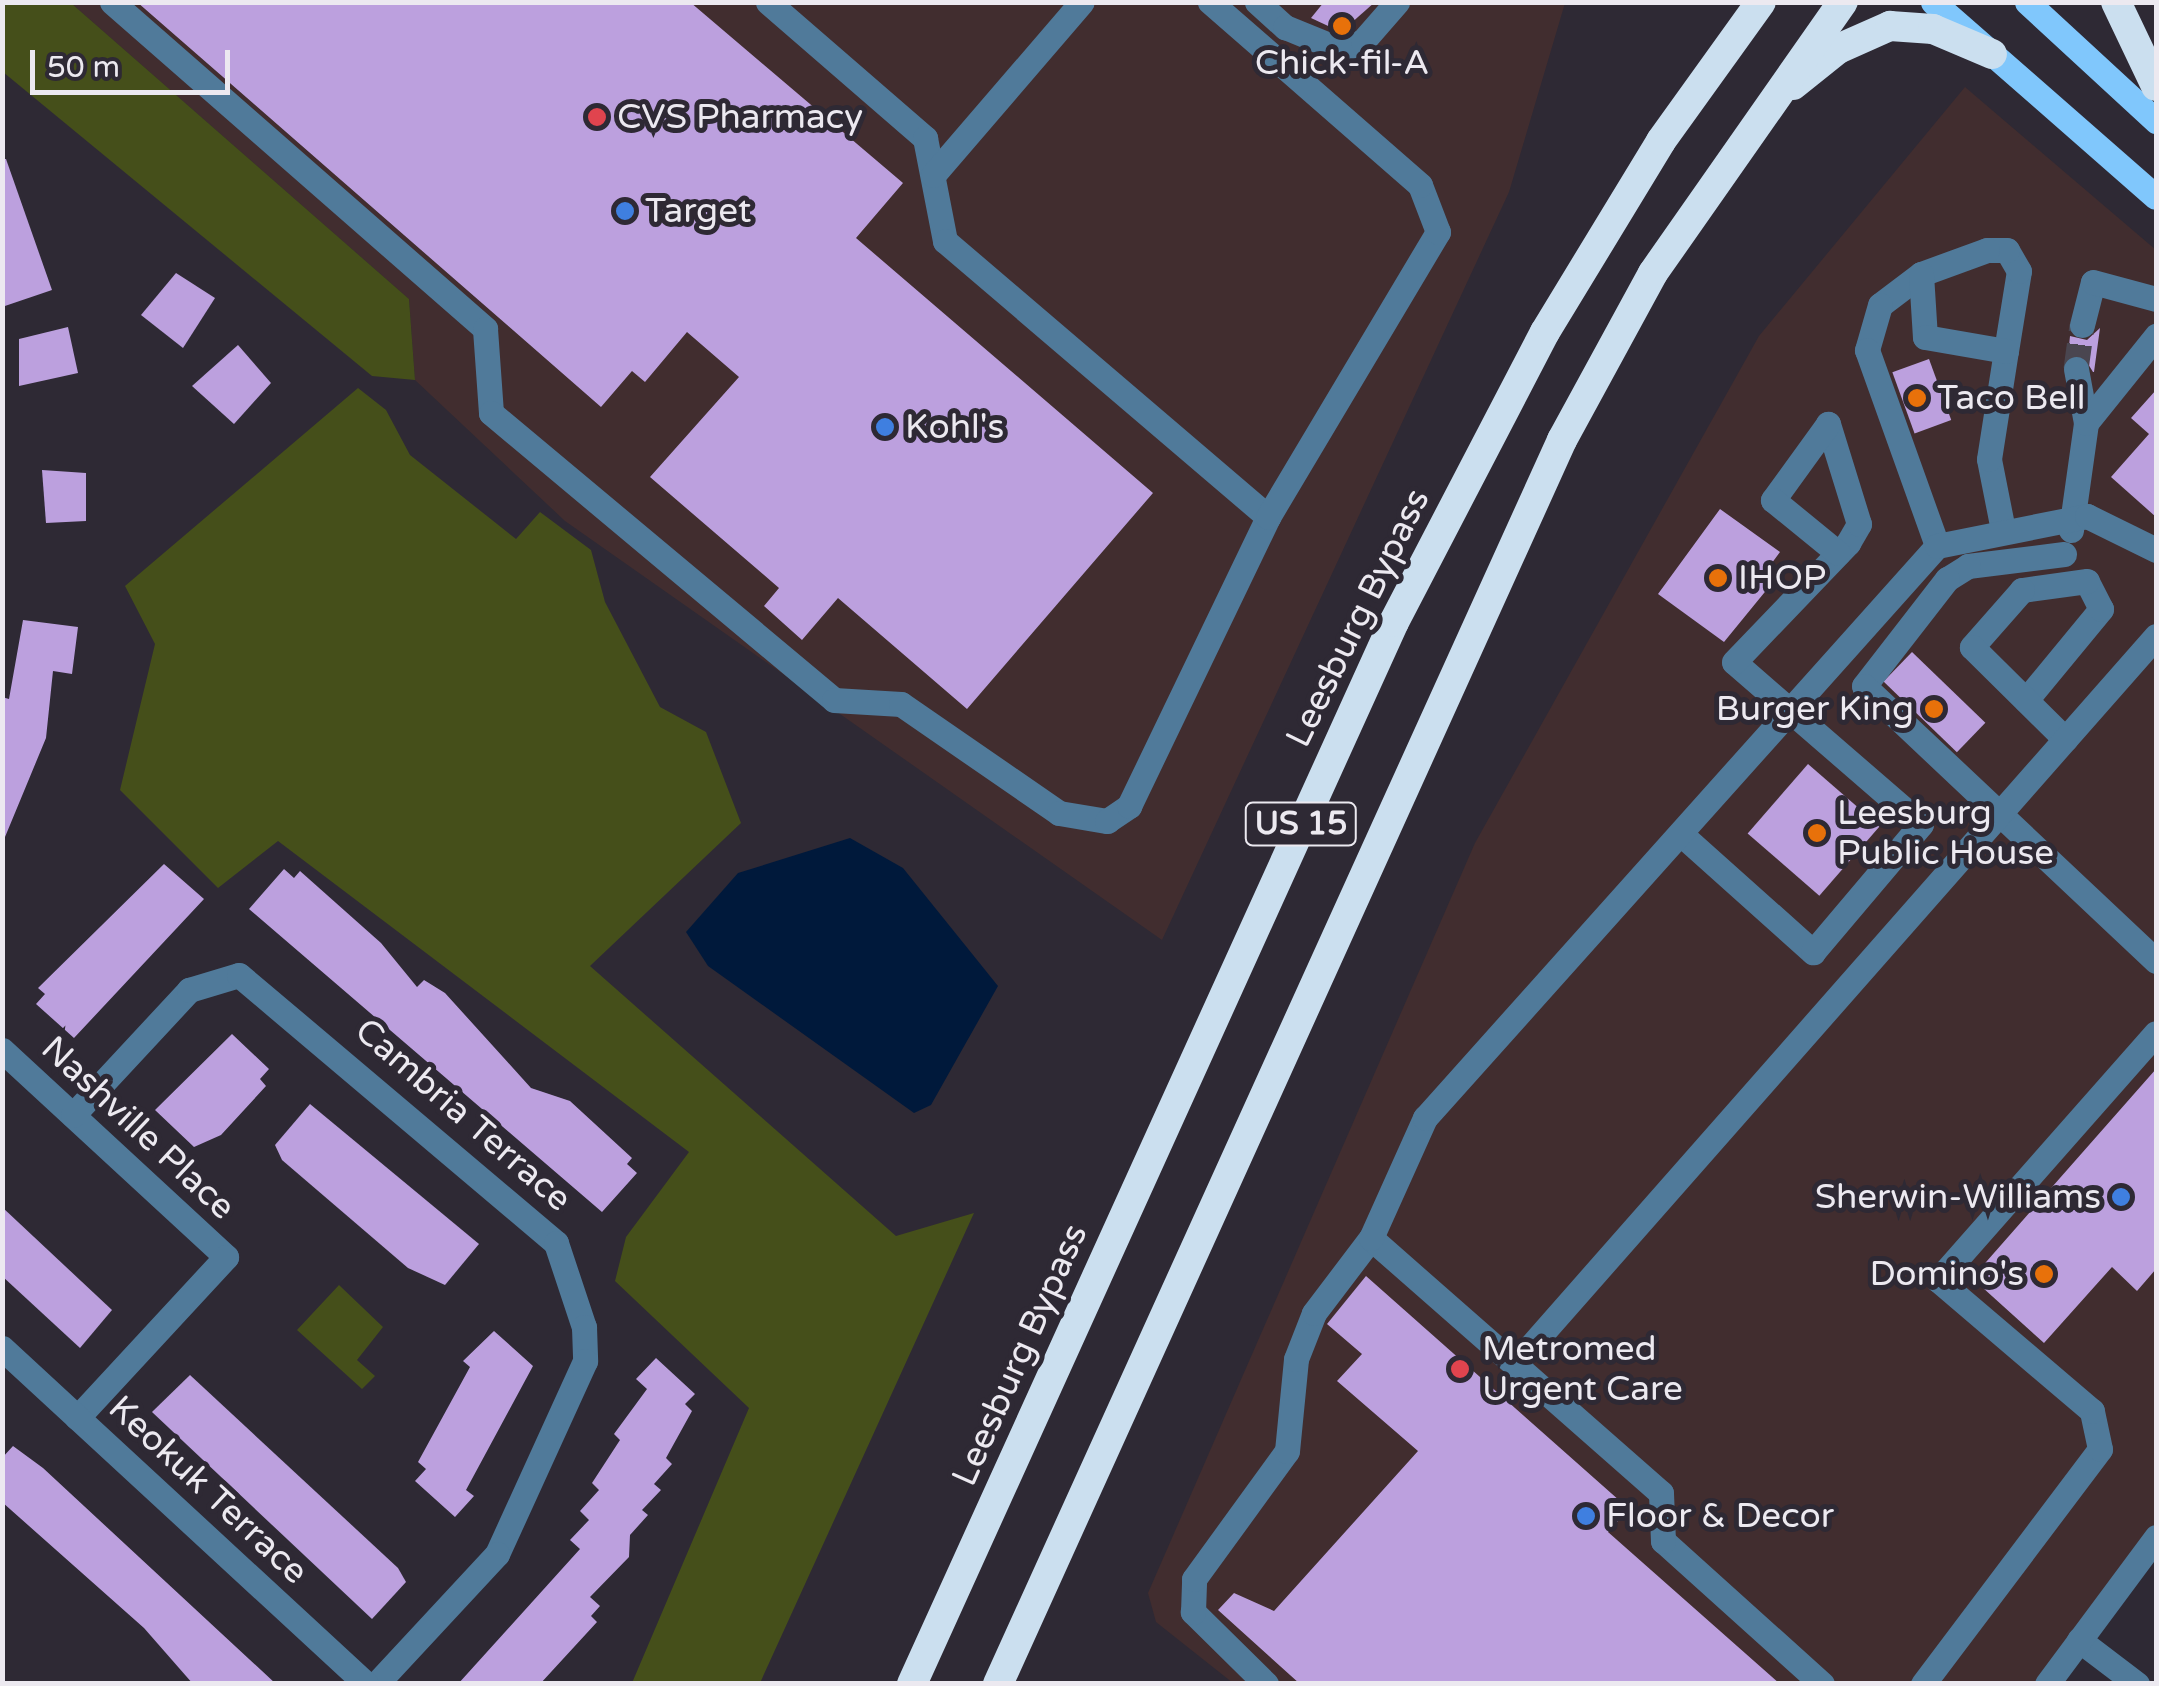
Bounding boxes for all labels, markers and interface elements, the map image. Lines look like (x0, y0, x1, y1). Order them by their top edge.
marker: Chick-fil-A (1331, 15, 1353, 37)
scale bar (35, 30, 235, 92)
place label: Chick-fil-A (1255, 42, 1429, 84)
text: 50 m (47, 49, 120, 86)
place label: CVS Pharmacy (617, 96, 863, 138)
marker: CVS Pharmacy (586, 106, 608, 128)
place label: Target (645, 190, 751, 232)
marker: Target (614, 200, 636, 222)
place label: Taco Bell (1937, 377, 2085, 419)
marker: Taco Bell (1906, 387, 1928, 409)
place label: Kohl's (905, 406, 1004, 448)
marker: Kohl's (874, 416, 896, 438)
street label: Leesburg Bypass (1277, 482, 1439, 754)
place label: IHOP (1738, 557, 1826, 599)
marker: IHOP (1707, 567, 1729, 589)
place label: Burger King (1716, 688, 1914, 730)
marker: Burger King (1923, 698, 1945, 720)
place label: Leesburg Public House (1837, 792, 2054, 874)
road number: US 15 (1244, 797, 1358, 851)
marker: Leesburg Public House (1806, 822, 1828, 844)
street label: Cambria Terrace (346, 1010, 580, 1220)
street label: Nashville Place (33, 1028, 243, 1228)
place label: Sherwin-Williams (1815, 1176, 2101, 1218)
marker: Sherwin-Williams (2110, 1186, 2132, 1208)
street label: Leesburg Bypass (943, 1218, 1097, 1492)
place label: Domino's (1870, 1253, 2024, 1295)
marker: Domino's (2033, 1263, 2055, 1285)
place label: Metromed Urgent Care (1482, 1328, 1683, 1410)
marker: Metromed Urgent Care (1447, 1356, 1473, 1382)
street label: Keokuk Terrace (100, 1387, 316, 1593)
place label: Floor & Decor (1606, 1495, 1834, 1537)
marker: Floor & Decor (1575, 1505, 1597, 1527)

